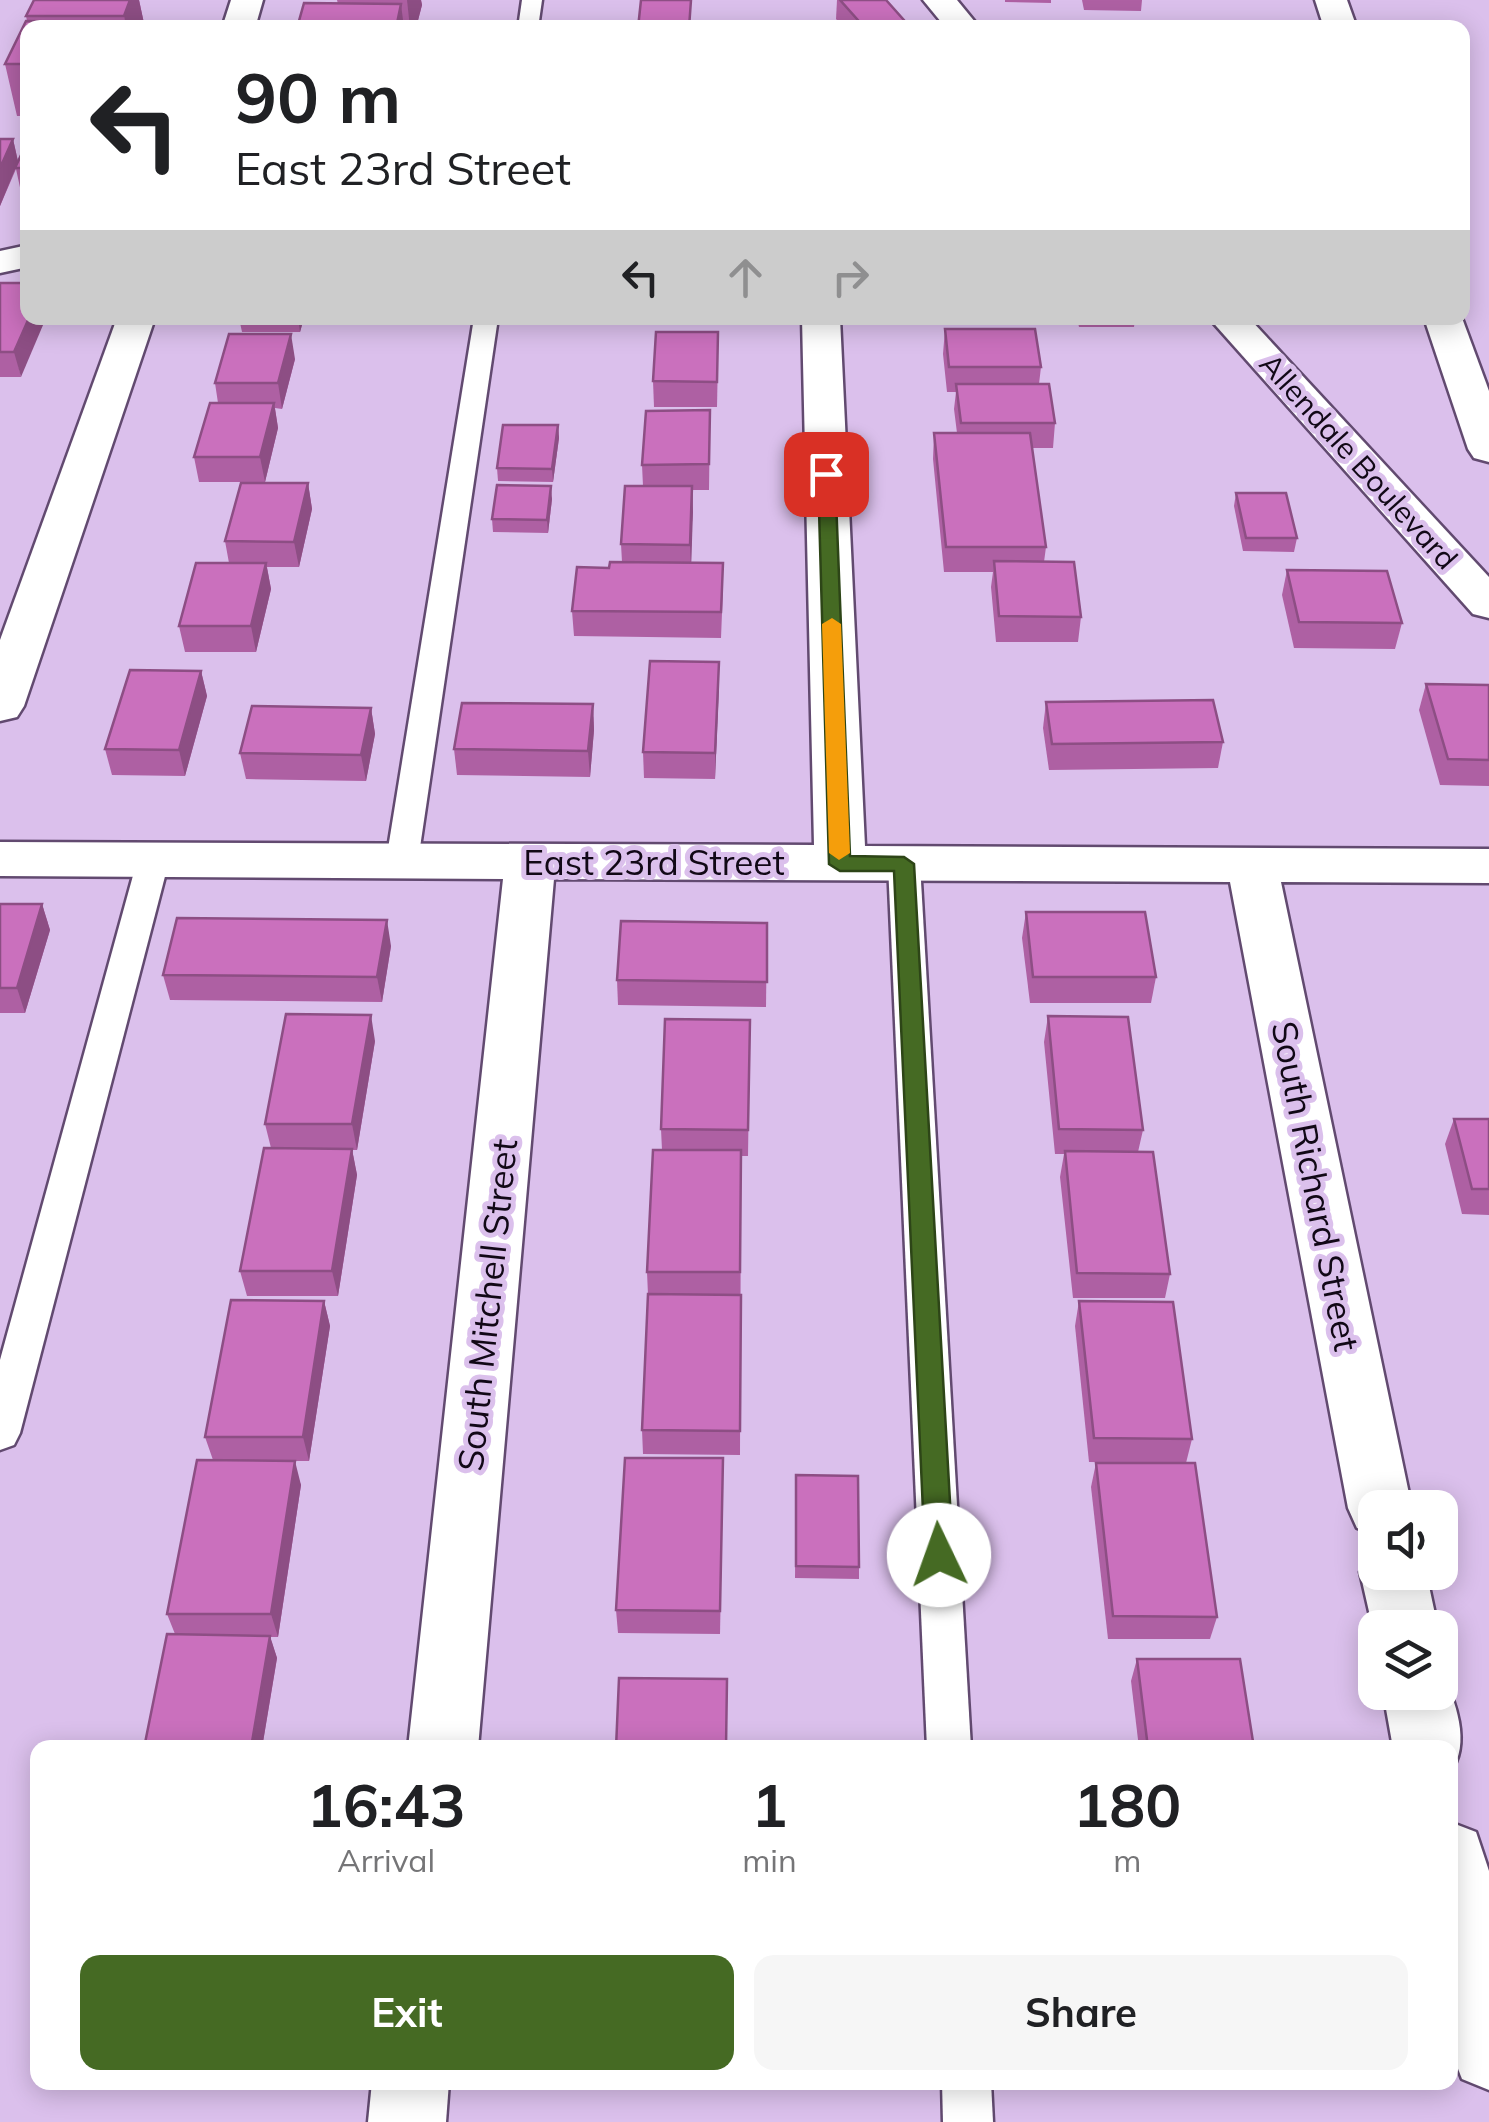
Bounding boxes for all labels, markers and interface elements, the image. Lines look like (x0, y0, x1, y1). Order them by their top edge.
text: 90 m (235, 53, 401, 141)
icon: left (70, 60, 200, 190)
text: East 23rd Street (235, 140, 571, 196)
icon: left (613, 250, 668, 305)
icon: ahead (718, 250, 773, 305)
icon: right (823, 250, 878, 305)
street label: Allendale Boulevard (1252, 345, 1466, 577)
pin (784, 432, 869, 517)
icon: arrive (799, 447, 854, 502)
street label: East 23rd Street (523, 840, 785, 884)
street label: South Richard Street (1262, 1018, 1370, 1354)
street label: South Mitchell Street (448, 1137, 526, 1473)
map controls (1358, 1490, 1458, 1710)
button: sound (1358, 1490, 1458, 1590)
position arrow (887, 1503, 991, 1607)
button: layers (1358, 1610, 1458, 1710)
text: 16:43 (307, 1767, 466, 1842)
text: 1 (751, 1767, 787, 1842)
text: 180 (1073, 1767, 1181, 1842)
text: Arrival (337, 1840, 435, 1880)
text: min (742, 1840, 797, 1880)
text: m (1113, 1840, 1141, 1880)
button: Exit (80, 1955, 734, 2070)
button: Share (754, 1955, 1408, 2070)

